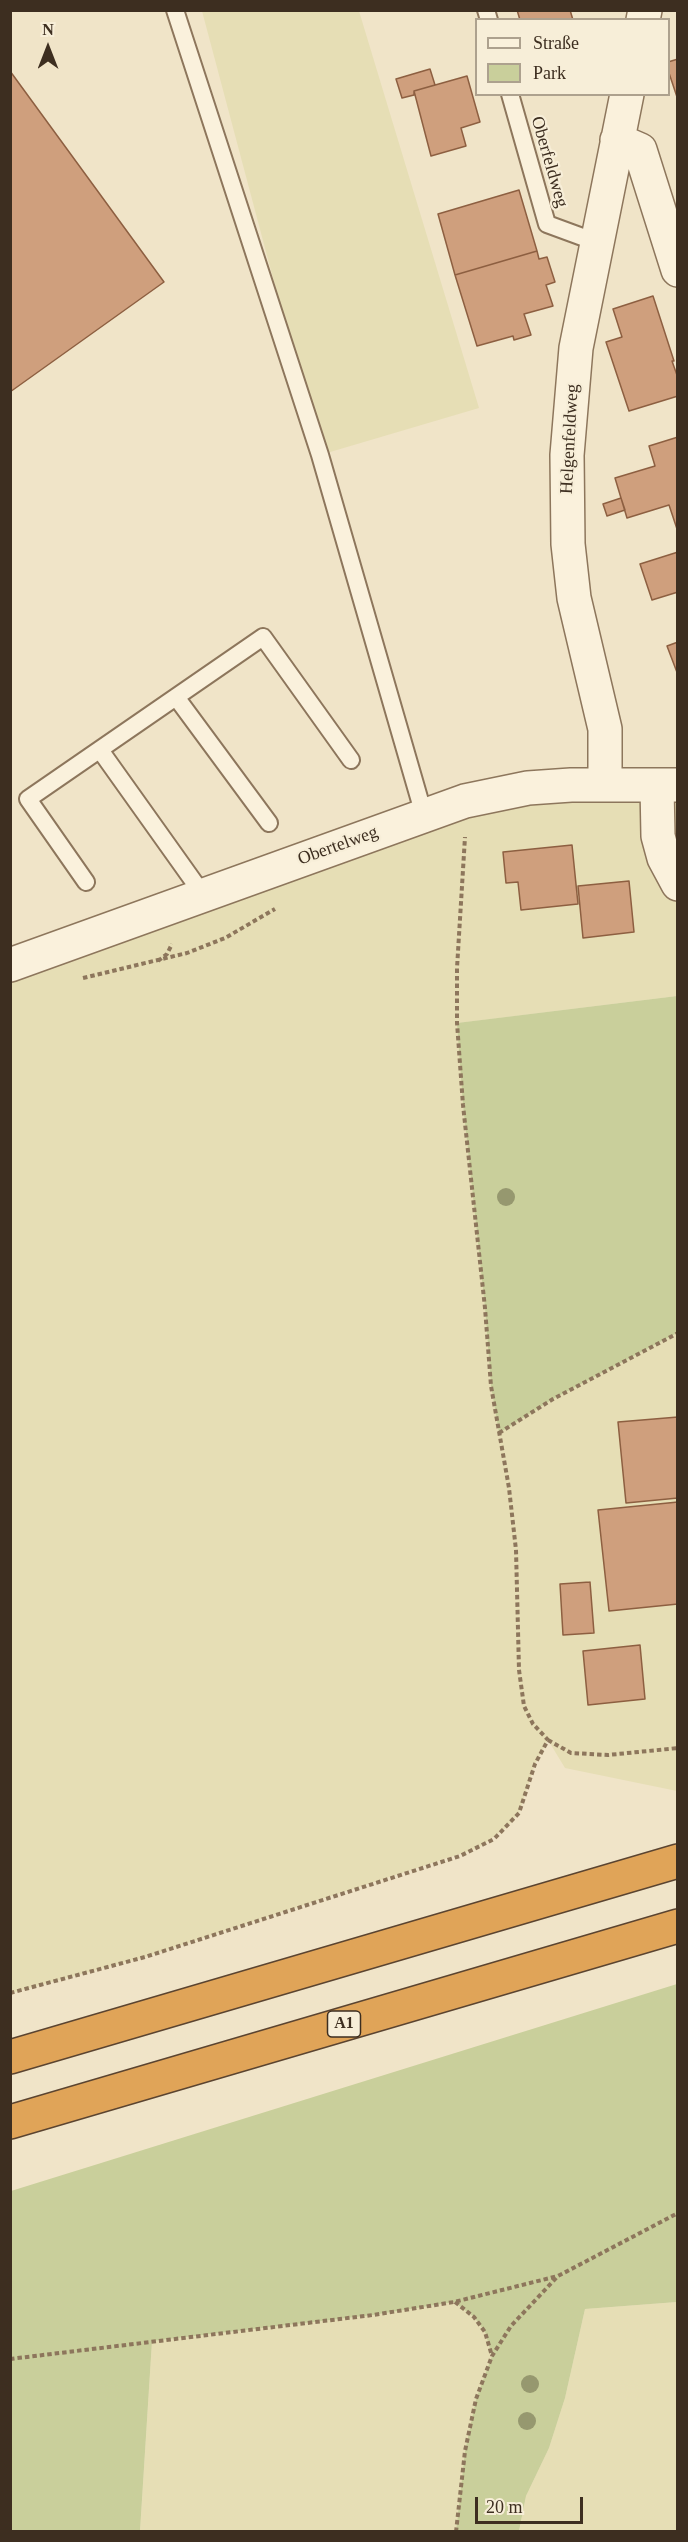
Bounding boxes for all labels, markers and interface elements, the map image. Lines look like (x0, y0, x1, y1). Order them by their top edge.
north arrow (18, 18, 78, 78)
legend (475, 18, 670, 96)
text: N (42, 21, 54, 38)
text: Straße (533, 33, 579, 53)
text: Park (533, 63, 566, 83)
street label: Oberfeldweg (526, 114, 572, 210)
street label: Helgenfeldweg (556, 384, 584, 494)
street label: Obertelweg (295, 821, 381, 871)
road number: A1 (328, 2011, 360, 2037)
scale bar (478, 2485, 586, 2523)
text: 20 m (486, 2497, 523, 2517)

